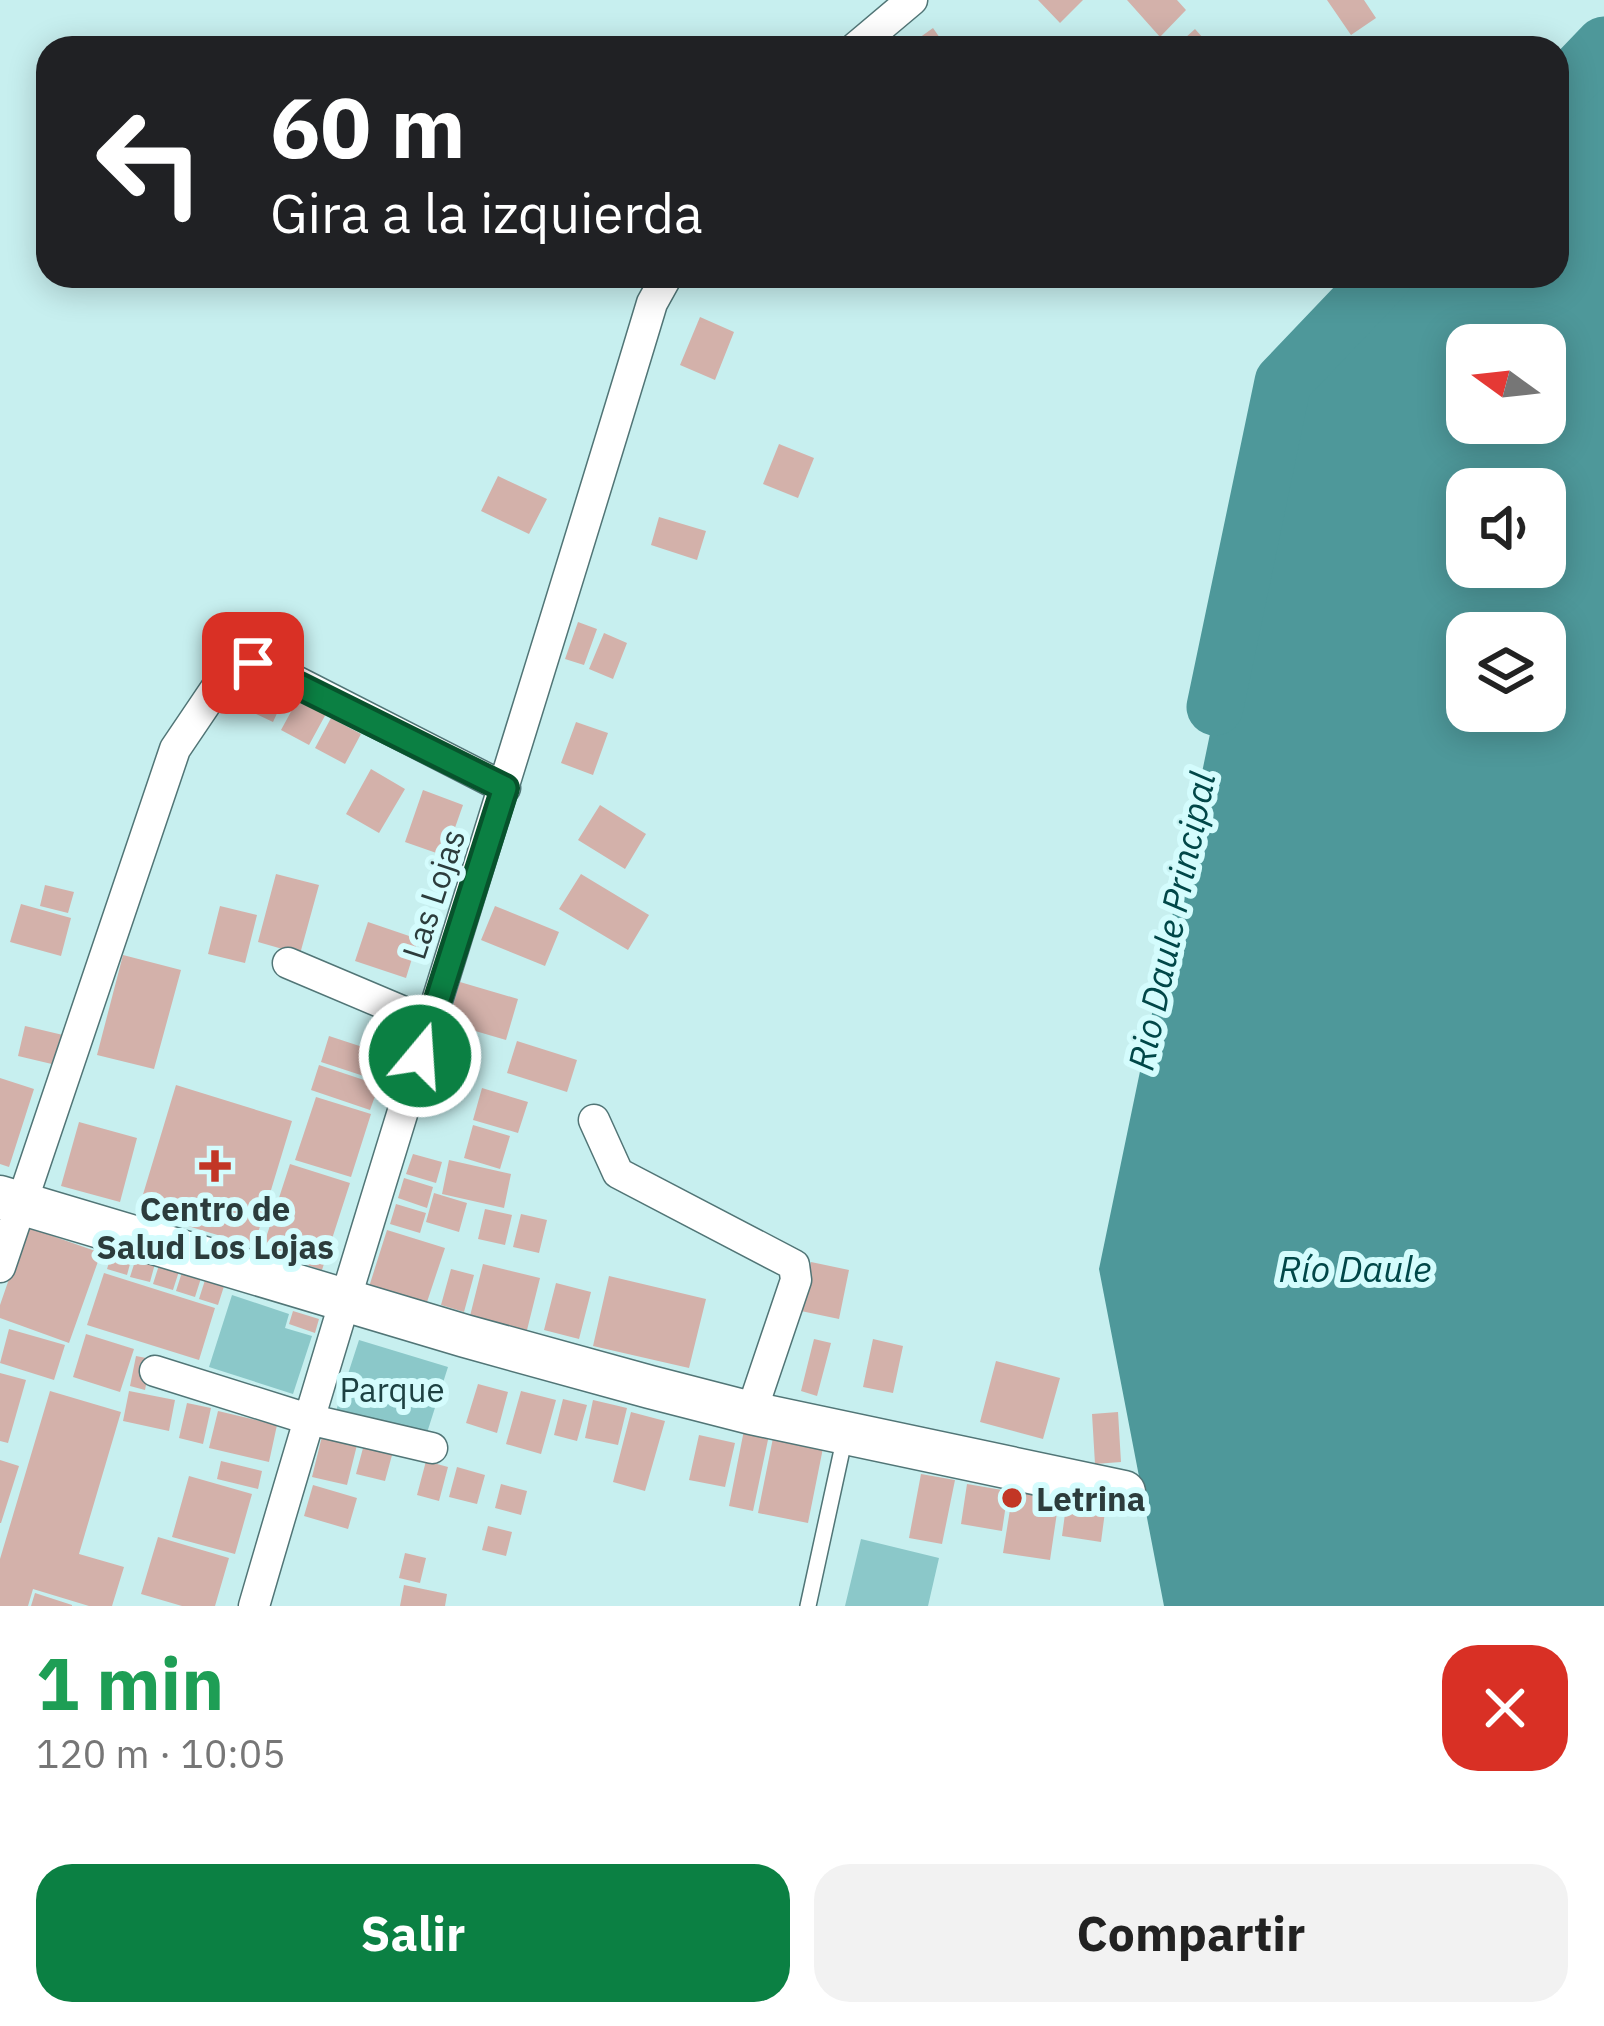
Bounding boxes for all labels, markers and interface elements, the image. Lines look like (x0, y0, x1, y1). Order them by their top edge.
text: 60 m (270, 72, 466, 181)
icon: left (72, 84, 228, 240)
text: Gira a la izquierda (270, 178, 703, 248)
north arrow (1446, 324, 1566, 444)
map controls (1446, 324, 1566, 732)
button: sound (1446, 468, 1566, 588)
pin (202, 612, 304, 714)
button: layers (1446, 612, 1566, 732)
icon: arrive (220, 630, 286, 696)
water label: Rio Daule Principal (1116, 767, 1226, 1074)
street label: Las Lojas (392, 823, 474, 965)
position arrow (357, 993, 483, 1119)
marker: Centro de Salud Los Lojas (199, 1150, 231, 1182)
place label: Centro de Salud Los Lojas (96, 1187, 334, 1268)
water label: Río Daule (1279, 1245, 1431, 1292)
park label: Parque (339, 1368, 445, 1411)
place label: Letrina (1036, 1477, 1146, 1520)
marker: Letrina (999, 1485, 1025, 1511)
text: 1 min (36, 1636, 224, 1730)
button: close (1442, 1645, 1568, 1771)
text: 120 m · 10:05 (36, 1728, 286, 1779)
button: Salir (36, 1864, 790, 2002)
button: Compartir (814, 1864, 1568, 2002)

